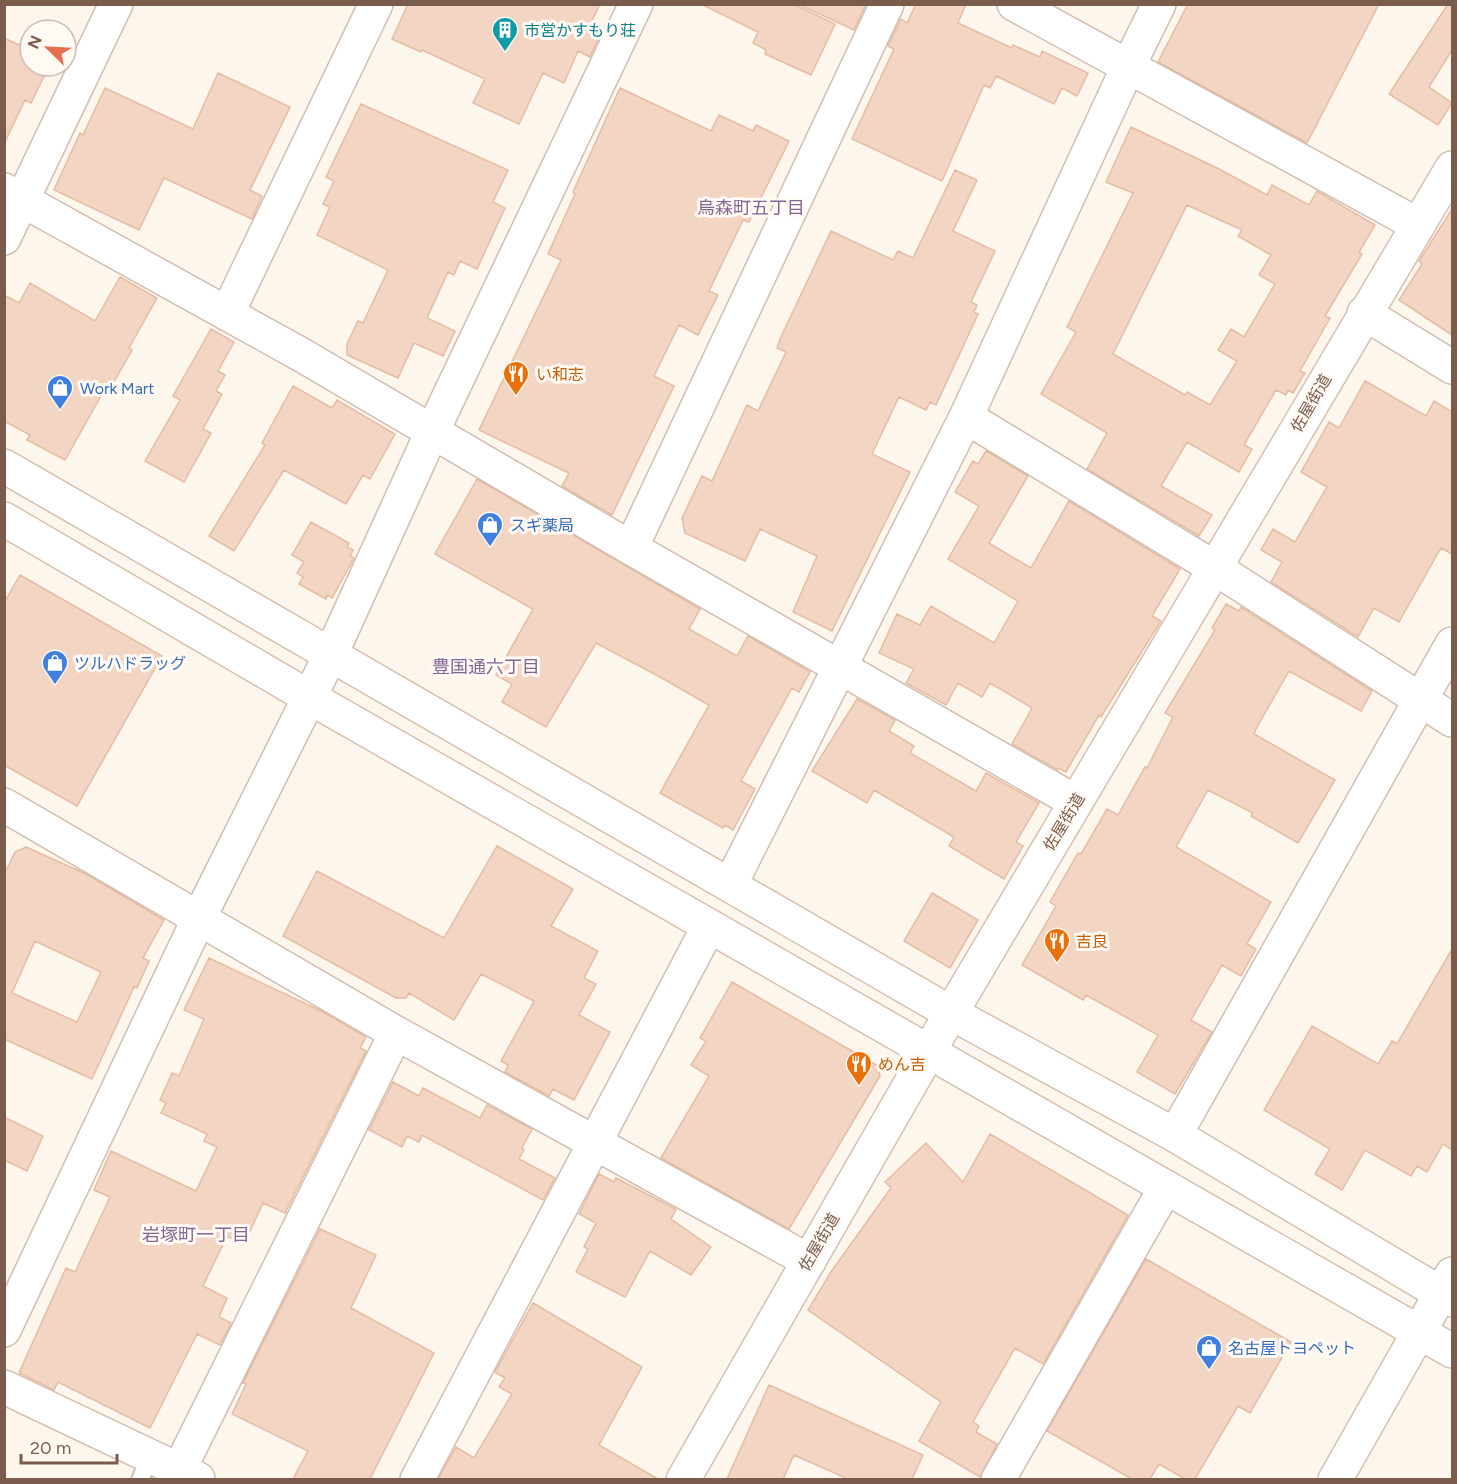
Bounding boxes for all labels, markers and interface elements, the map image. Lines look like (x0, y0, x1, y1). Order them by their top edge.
building icon: 市営かすもり荘 (490, 15, 520, 53)
north arrow (18, 18, 78, 78)
place label: 市営かすもり荘 (524, 21, 636, 40)
text: N (24, 33, 46, 52)
district label: 烏森町五丁目 (697, 197, 805, 219)
restaurant icon: い和志 (501, 359, 531, 397)
place label: い和志 (536, 365, 584, 384)
street label: 佐屋街道 (1287, 371, 1335, 435)
shop icon: Work Mart (45, 373, 75, 411)
place label: Work Mart (80, 379, 154, 398)
shop icon: スギ薬局 (475, 510, 505, 548)
place label: スギ薬局 (510, 516, 574, 535)
shop icon: ツルハドラッグ (40, 648, 70, 686)
place label: ツルハドラッグ (74, 654, 186, 673)
district label: 豊国通六丁目 (432, 656, 540, 678)
street label: 佐屋街道 (1039, 790, 1089, 854)
restaurant icon: 吉良 (1042, 926, 1072, 964)
place label: 吉良 (1076, 932, 1108, 951)
restaurant icon: めん吉 (844, 1049, 874, 1087)
place label: めん吉 (878, 1055, 926, 1074)
street label: 佐屋街道 (795, 1210, 843, 1274)
district label: 岩塚町一丁目 (142, 1224, 250, 1246)
shop icon: 名古屋トヨペット (1194, 1333, 1224, 1371)
place label: 名古屋トヨペット (1228, 1339, 1356, 1358)
scale bar (21, 1427, 117, 1465)
text: 20 m (30, 1437, 71, 1459)

